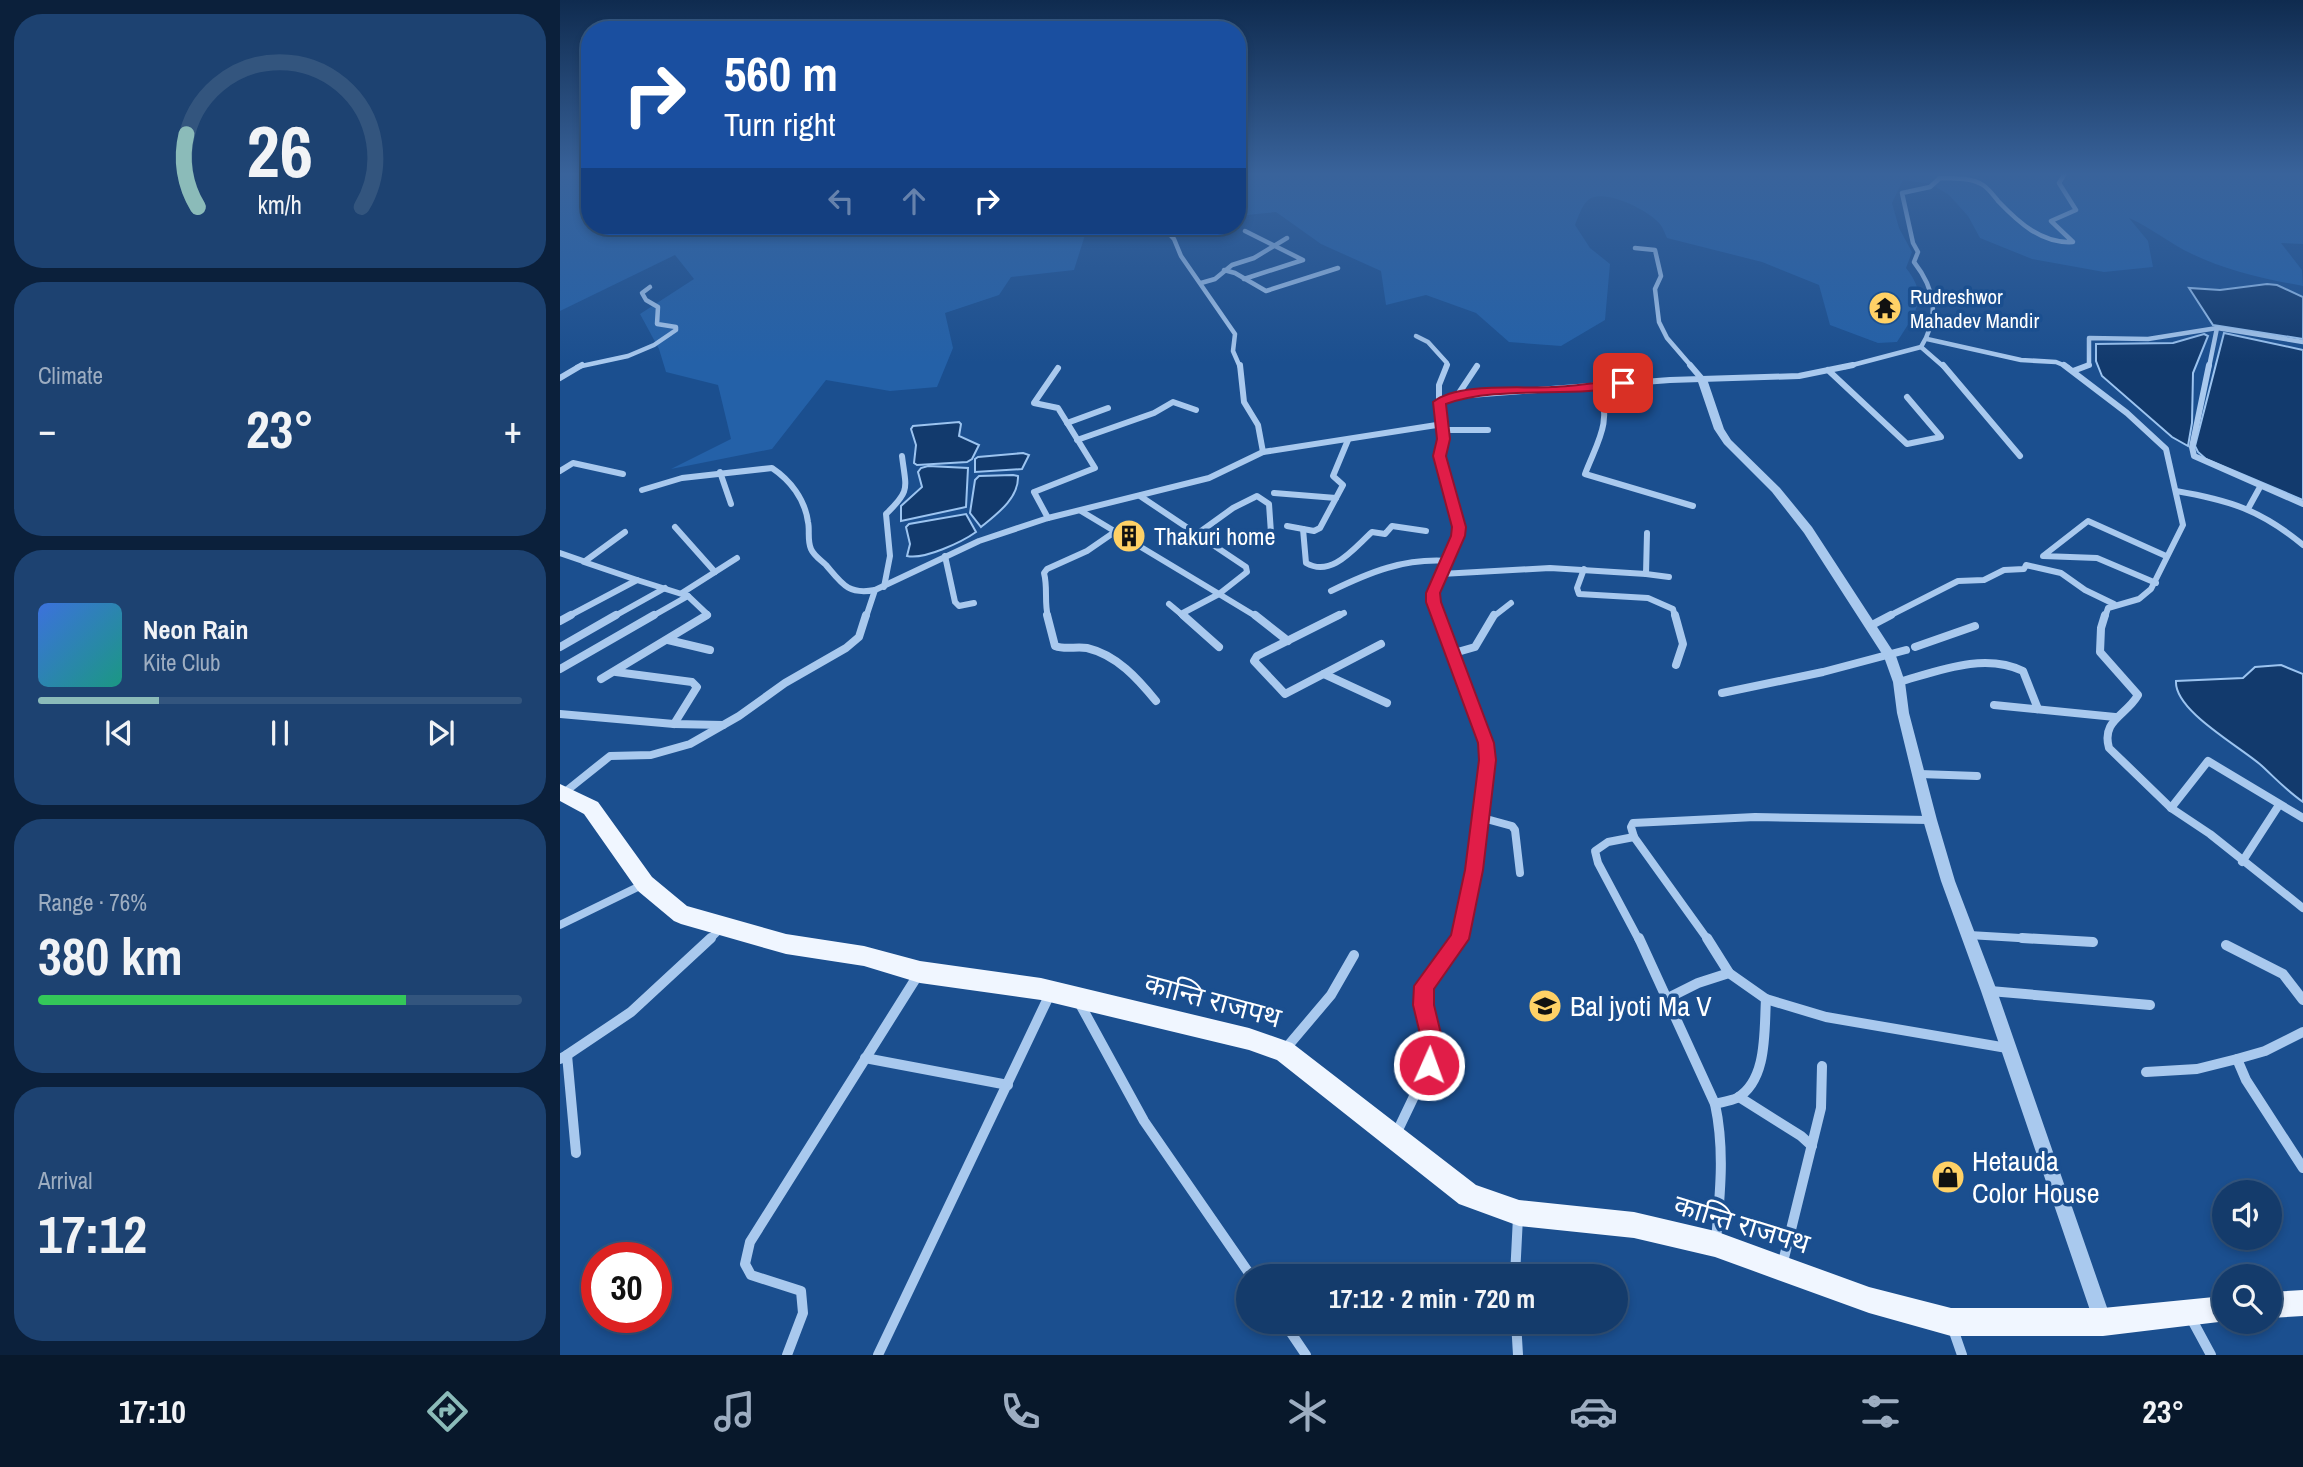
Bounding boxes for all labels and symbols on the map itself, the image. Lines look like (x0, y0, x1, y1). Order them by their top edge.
place label: Rudreshwor Mahadev Mandir (1910, 282, 2039, 335)
temple icon: Rudreshwor Mahadev Mandir (1866, 289, 1904, 327)
pin (1593, 353, 1653, 413)
building icon: Thakuri home (1110, 517, 1148, 555)
place label: Thakuri home (1154, 520, 1275, 552)
street label: कान्ति राजपथ (1140, 963, 1287, 1037)
school or university icon: Bal jyoti Ma V (1526, 987, 1564, 1025)
place label: Bal jyoti Ma V (1570, 987, 1712, 1025)
position arrow (1392, 1028, 1466, 1102)
place label: Hetauda Color House (1972, 1142, 2100, 1212)
shop icon: Hetauda Color House (1929, 1158, 1967, 1196)
street label: कान्ति राजपथ (1669, 1185, 1816, 1263)
speed limit sign: 30 (581, 1242, 672, 1333)

